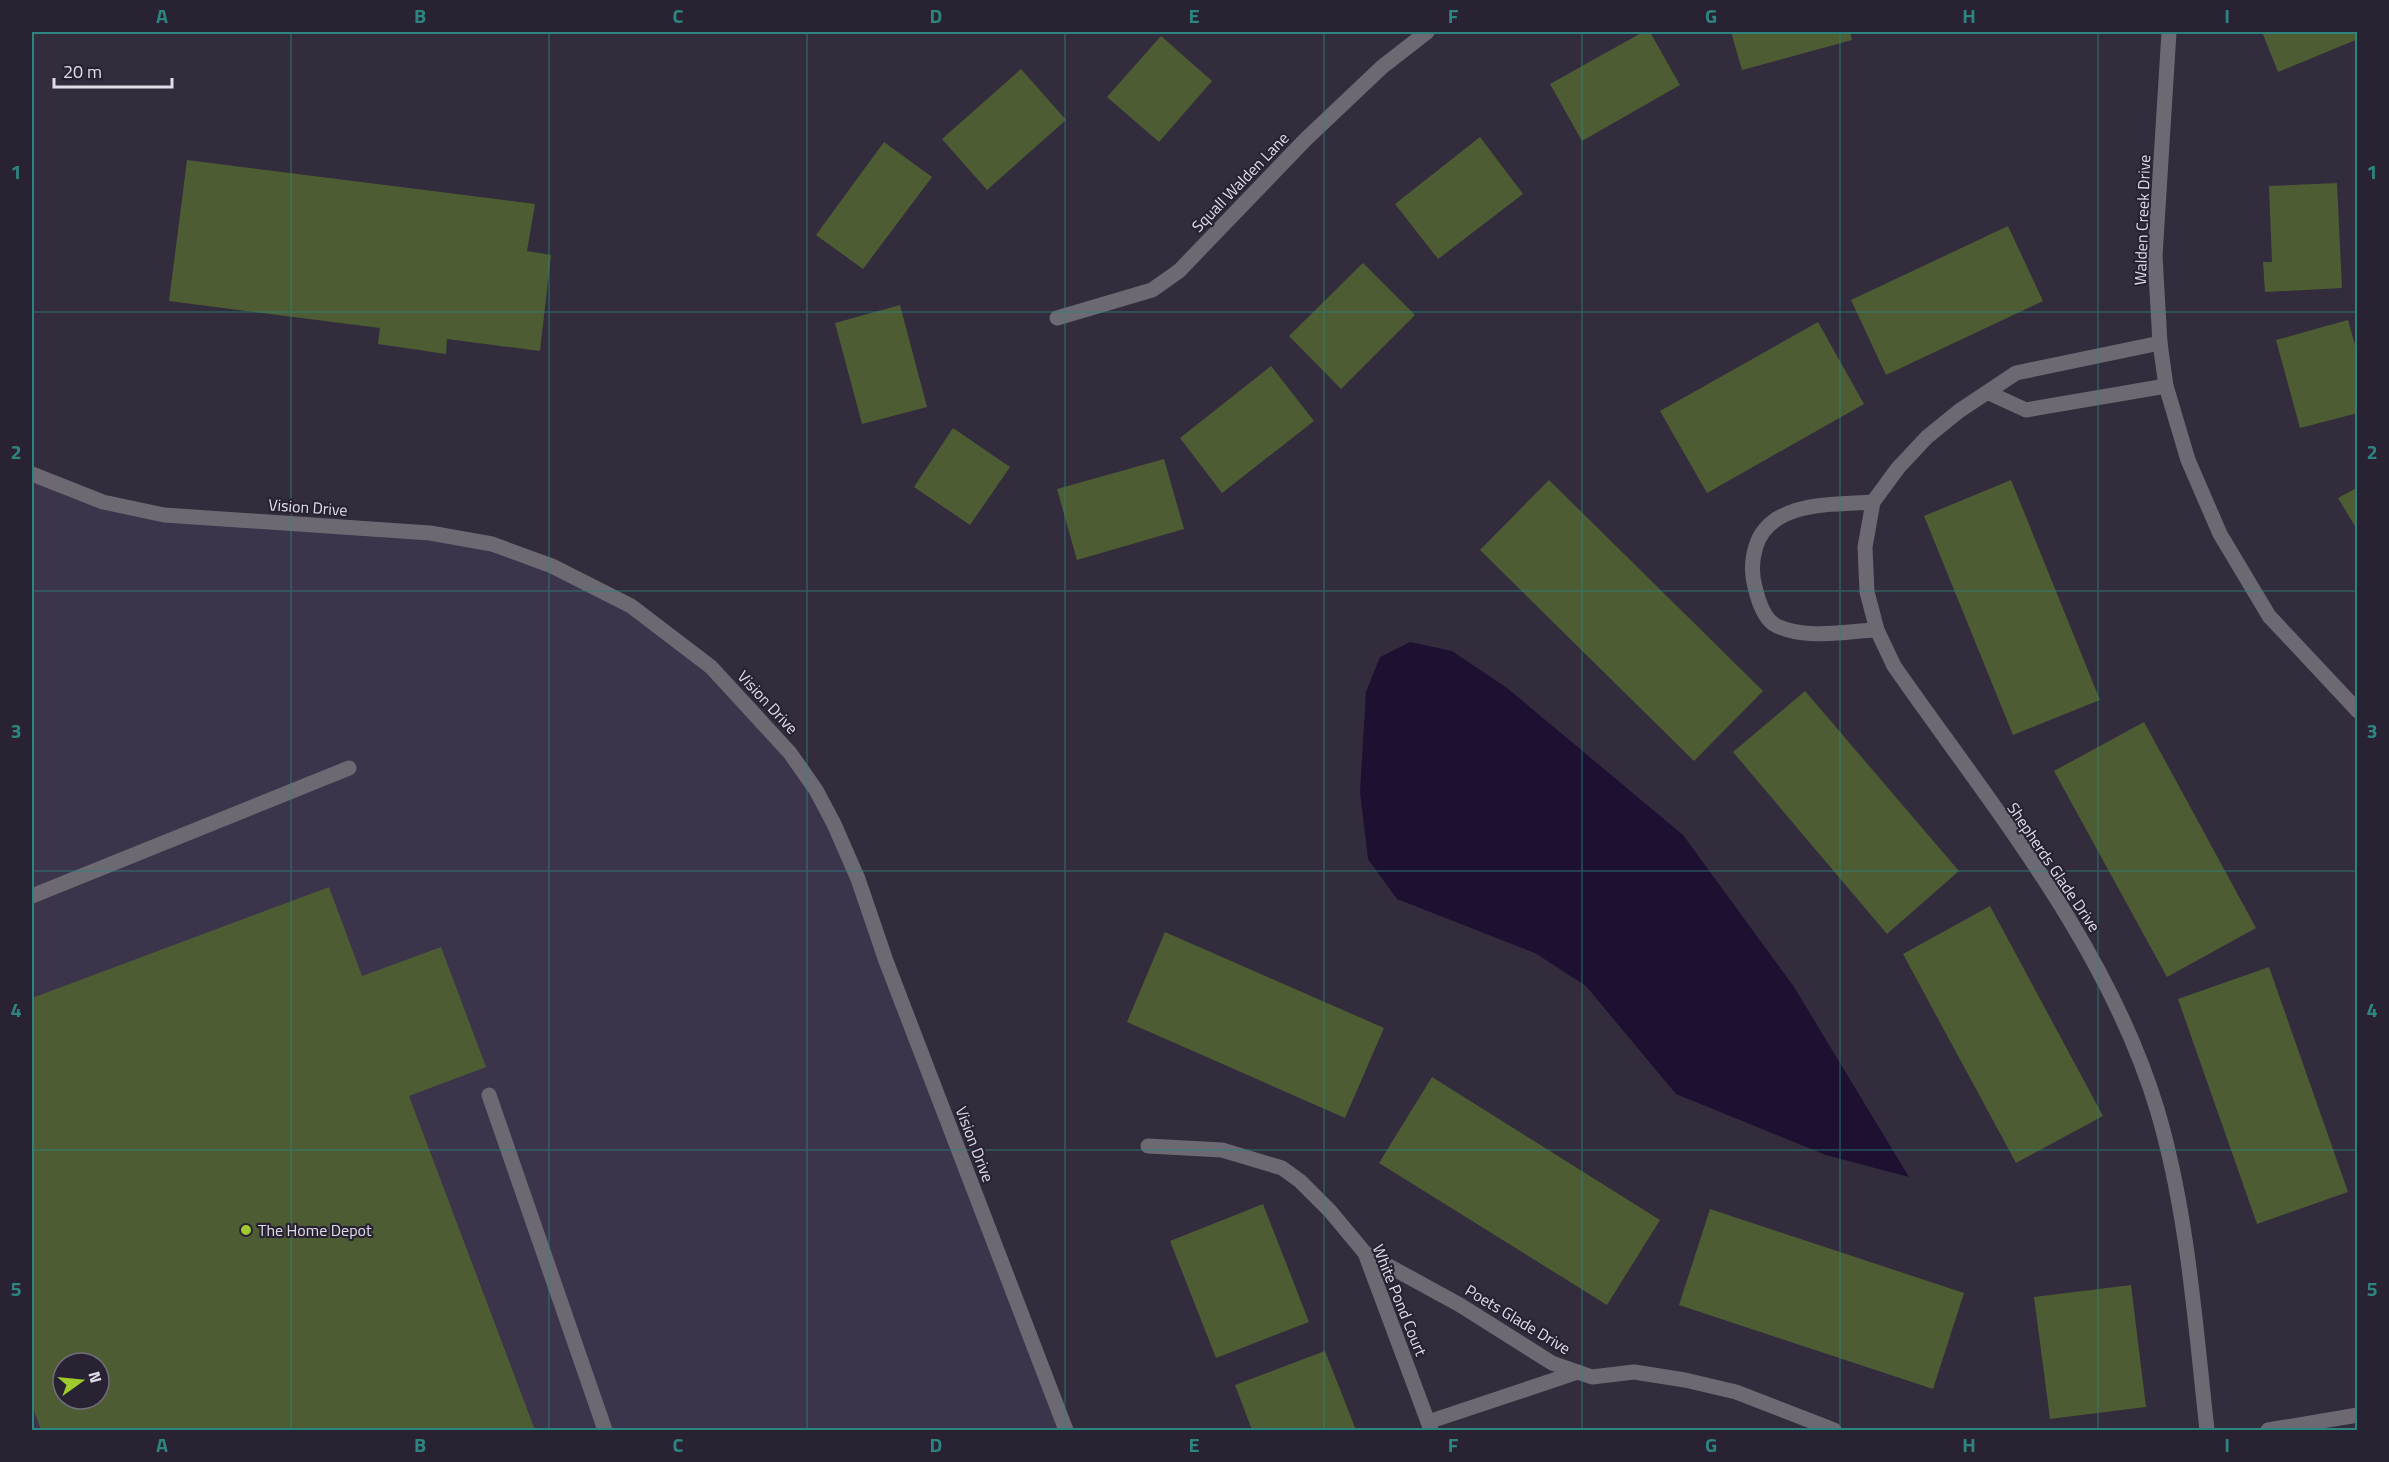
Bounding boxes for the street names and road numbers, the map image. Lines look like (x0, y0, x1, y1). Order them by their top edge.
street label: Squall Walden Lane (1186, 126, 1294, 238)
street label: Walden Creek Drive (2128, 154, 2156, 286)
street label: Vision Drive (268, 492, 348, 522)
street label: Vision Drive (732, 665, 804, 739)
street label: Shepherds Glade Drive (2002, 797, 2106, 937)
street label: Vision Drive (950, 1103, 1000, 1185)
street label: White Pond Court (1367, 1241, 1433, 1360)
street label: Poets Glade Drive (1461, 1278, 1575, 1360)

